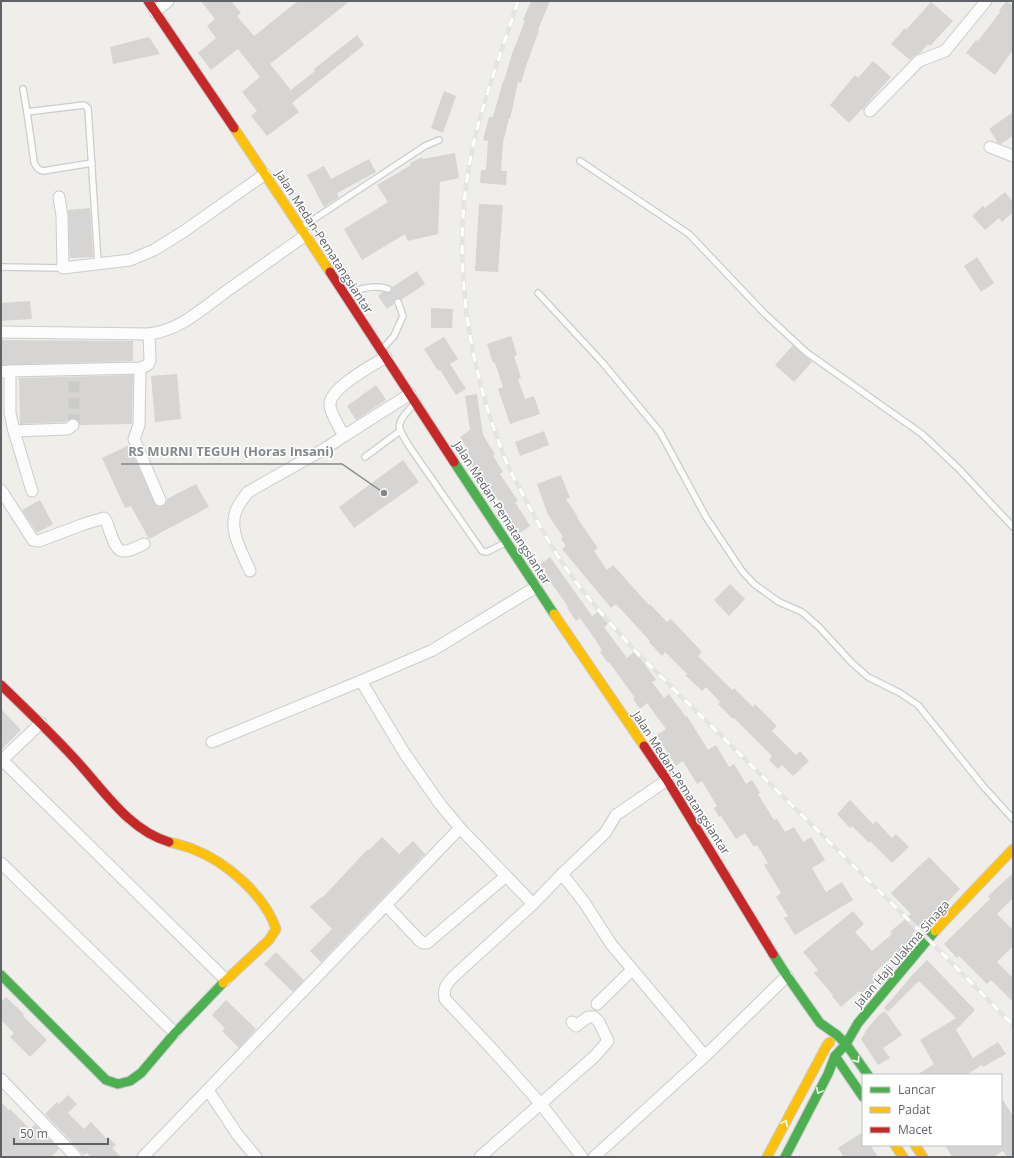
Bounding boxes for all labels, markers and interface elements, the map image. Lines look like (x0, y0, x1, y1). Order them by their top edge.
street label: Jalan Medan-Pematangsiantar (271, 166, 377, 317)
street label: Jalan Medan-Pematangsiantar (449, 437, 555, 588)
callout: RS MURNI TEGUH (Horas Insani) (121, 439, 342, 464)
text: RS MURNI TEGUH (Horas Insani) (128, 442, 334, 460)
street label: Jalan Medan-Pematangsiantar (628, 707, 734, 858)
street label: Jalan Haji Ulakma Sinaga (850, 896, 953, 1012)
one-way arrow (852, 1055, 859, 1062)
legend (862, 1074, 1002, 1146)
text: Lancar (898, 1081, 936, 1098)
one-way arrow (816, 1087, 824, 1094)
text: Padat (898, 1101, 930, 1118)
one-way arrow (781, 1119, 788, 1127)
scale bar (14, 1120, 108, 1146)
text: Macet (898, 1121, 932, 1138)
text: 50 m (20, 1125, 48, 1142)

